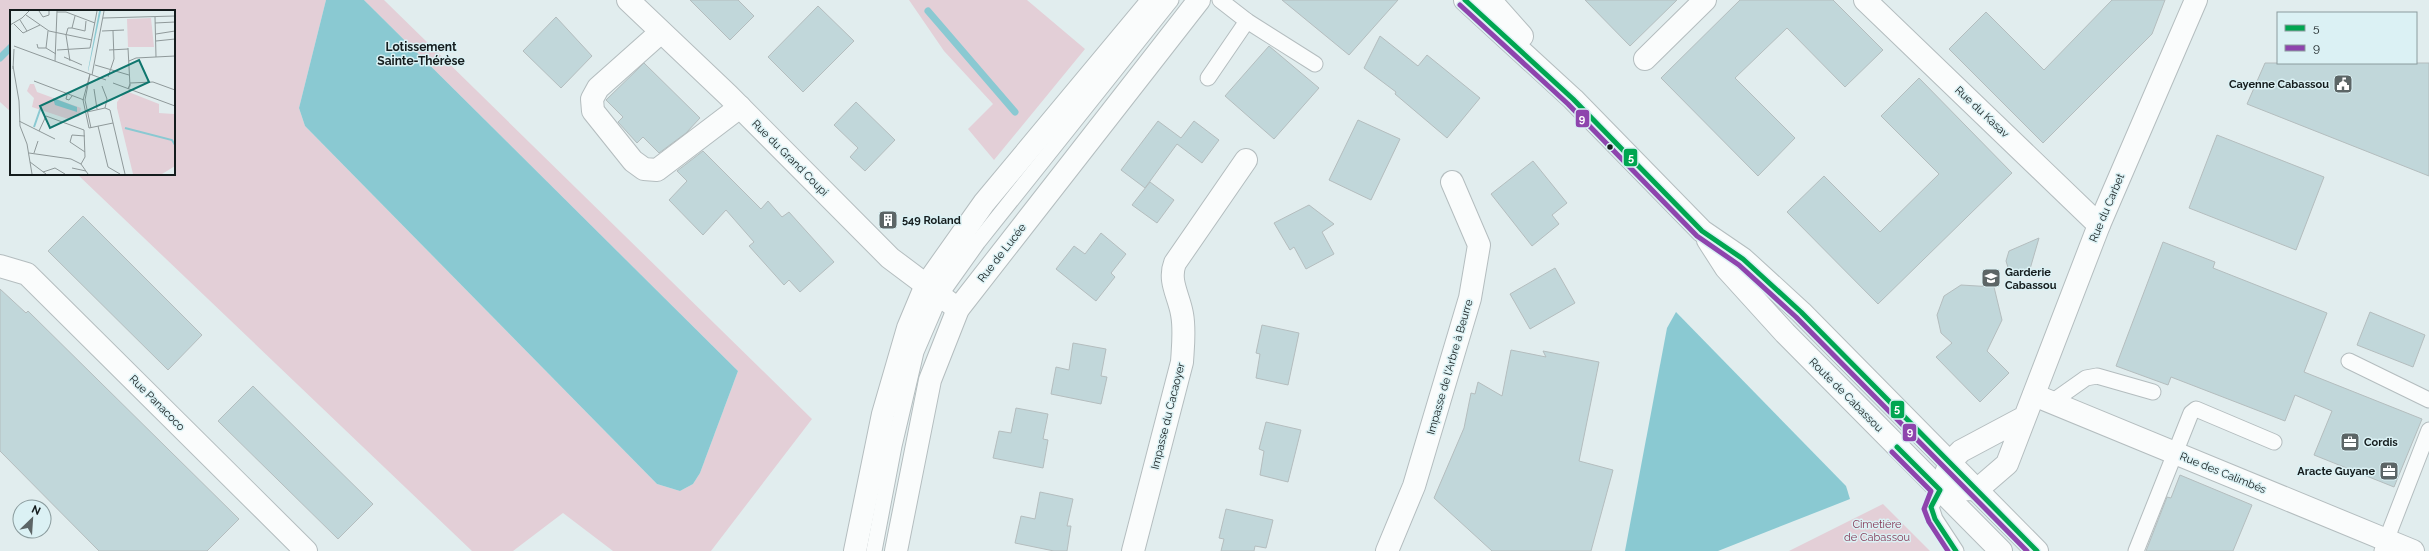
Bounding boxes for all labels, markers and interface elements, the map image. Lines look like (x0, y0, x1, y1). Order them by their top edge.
inset map (10, 10, 175, 175)
legend (2277, 12, 2417, 64)
text: 5 (2313, 21, 2320, 35)
district label: Lotissement Sainte-Thérèse (377, 40, 465, 68)
text: 9 (2313, 41, 2320, 55)
public building icon: Cayenne Cabassou (2332, 73, 2354, 95)
place label: Cayenne Cabassou (2229, 78, 2329, 91)
street label: Rue du Kasav (1952, 84, 2012, 140)
line badge: 9 (1575, 109, 1590, 128)
text: 9 (1579, 113, 1586, 126)
street label: Rue du Grand Coupi (749, 117, 831, 199)
unlabelled marker (1605, 142, 1615, 152)
line badge: 5 (1623, 148, 1638, 167)
text: 5 (1628, 152, 1634, 165)
street label: Rue du Carbet (2087, 171, 2127, 244)
building icon: 549 Roland (877, 209, 899, 231)
place label: 549 Roland (902, 214, 961, 227)
street label: Rue de Lucée (975, 221, 1029, 285)
place label: Garderie Cabassou (2005, 266, 2057, 292)
school or university icon: Garderie Cabassou (1980, 267, 2002, 289)
street label: Impasse de l'Arbre à Beurre (1424, 297, 1476, 436)
street label: Route de Cabassou (1806, 355, 1886, 435)
street label: Impasse du Cacaoyer (1148, 361, 1188, 471)
street label: Rue Panacoco (127, 373, 188, 434)
line badge: 5 (1890, 400, 1905, 419)
text: 5 (1894, 403, 1900, 416)
line badge: 9 (1902, 423, 1917, 442)
text: 9 (1907, 426, 1914, 439)
office icon: Cordis (2339, 431, 2361, 453)
place label: Cordis (2364, 436, 2398, 449)
street label: Rue des Calimbés (2178, 450, 2268, 496)
office icon: Aracte Guyane (2378, 460, 2400, 482)
place label: Aracte Guyane (2297, 465, 2375, 478)
north arrow (12, 499, 52, 539)
text: N (29, 503, 43, 518)
park label: Cimetière de Cabassou (1844, 518, 1910, 544)

